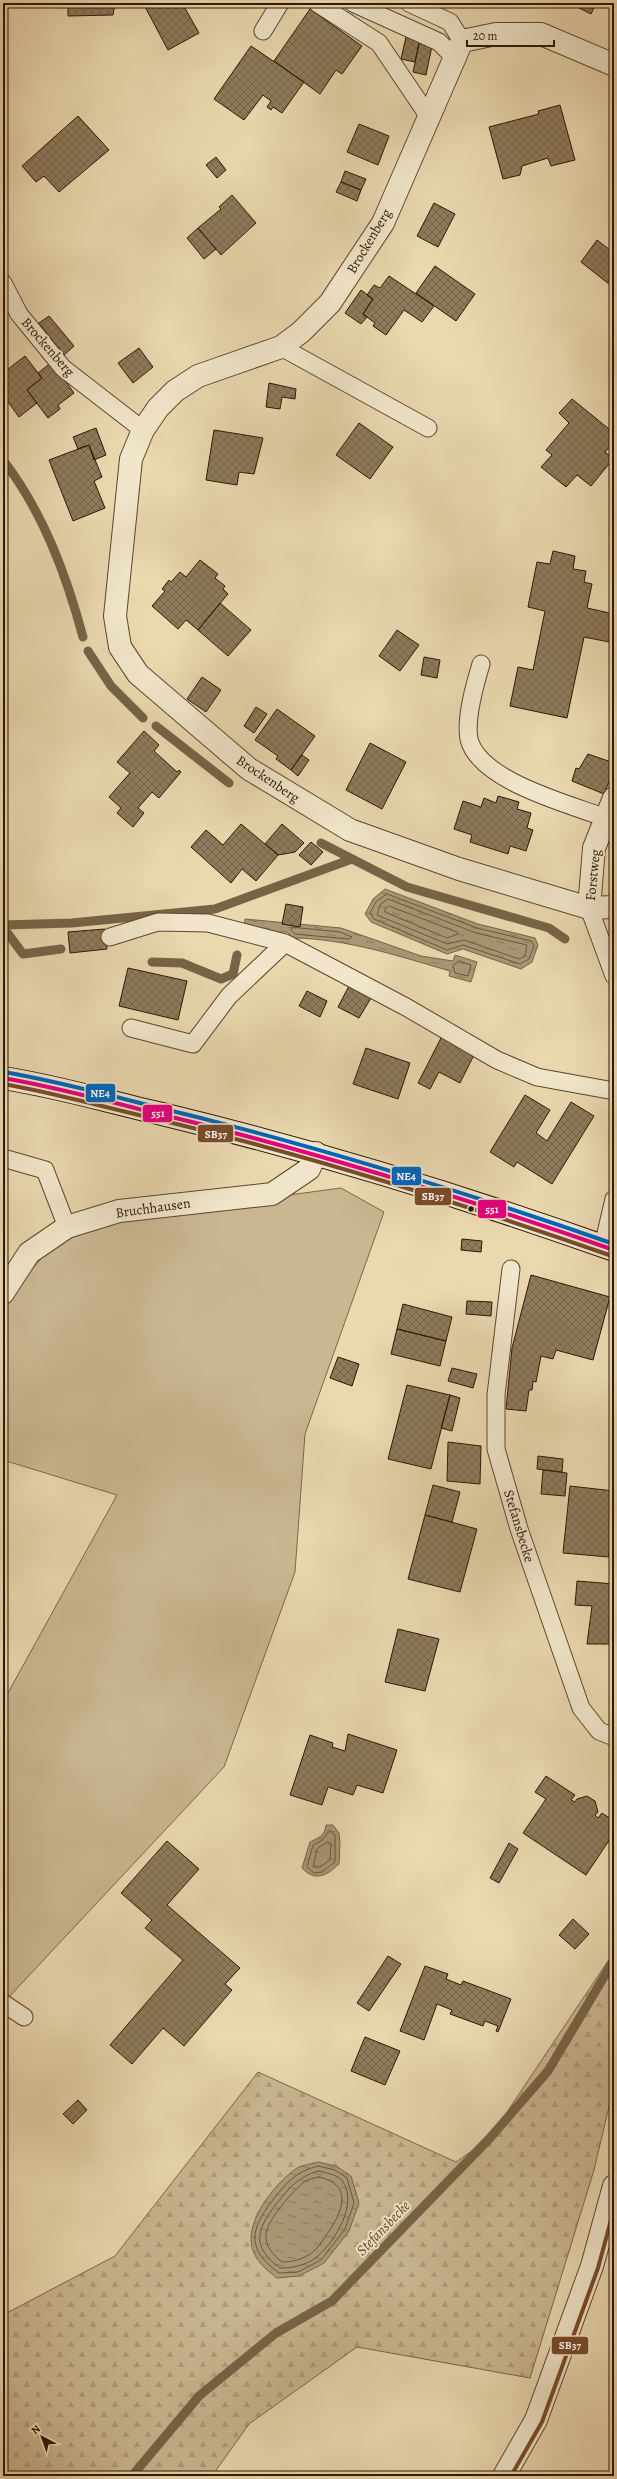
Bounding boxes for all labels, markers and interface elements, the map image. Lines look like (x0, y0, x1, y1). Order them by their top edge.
scale bar (467, 22, 554, 48)
text: 20 m (473, 28, 497, 44)
street label: Brockenberg (342, 205, 396, 277)
street label: Brockenberg (17, 313, 79, 381)
street label: Brockenberg (233, 751, 303, 807)
street label: Forstweg (581, 848, 605, 902)
line badge: NE4 (85, 1083, 116, 1103)
text: NE4 (90, 1086, 110, 1101)
line badge: 551 (142, 1104, 173, 1123)
text: 551 (151, 1106, 165, 1121)
line badge: SB37 (197, 1124, 234, 1143)
text: SB37 (205, 1127, 227, 1142)
line badge: NE4 (391, 1166, 422, 1186)
text: NE4 (396, 1169, 416, 1184)
line badge: SB37 (414, 1187, 452, 1206)
text: SB37 (422, 1189, 444, 1204)
street label: Bruchhausen (114, 1193, 192, 1223)
line badge: 551 (477, 1199, 507, 1219)
text: 551 (485, 1202, 499, 1217)
unlabelled marker (466, 1204, 476, 1214)
street label: Stefansbecke (499, 1487, 539, 1565)
water label: Stefansbecke (352, 2196, 415, 2260)
line badge: SB37 (551, 2336, 589, 2355)
text: SB37 (559, 2338, 581, 2353)
north arrow (22, 2417, 62, 2457)
text: N (28, 2422, 44, 2438)

